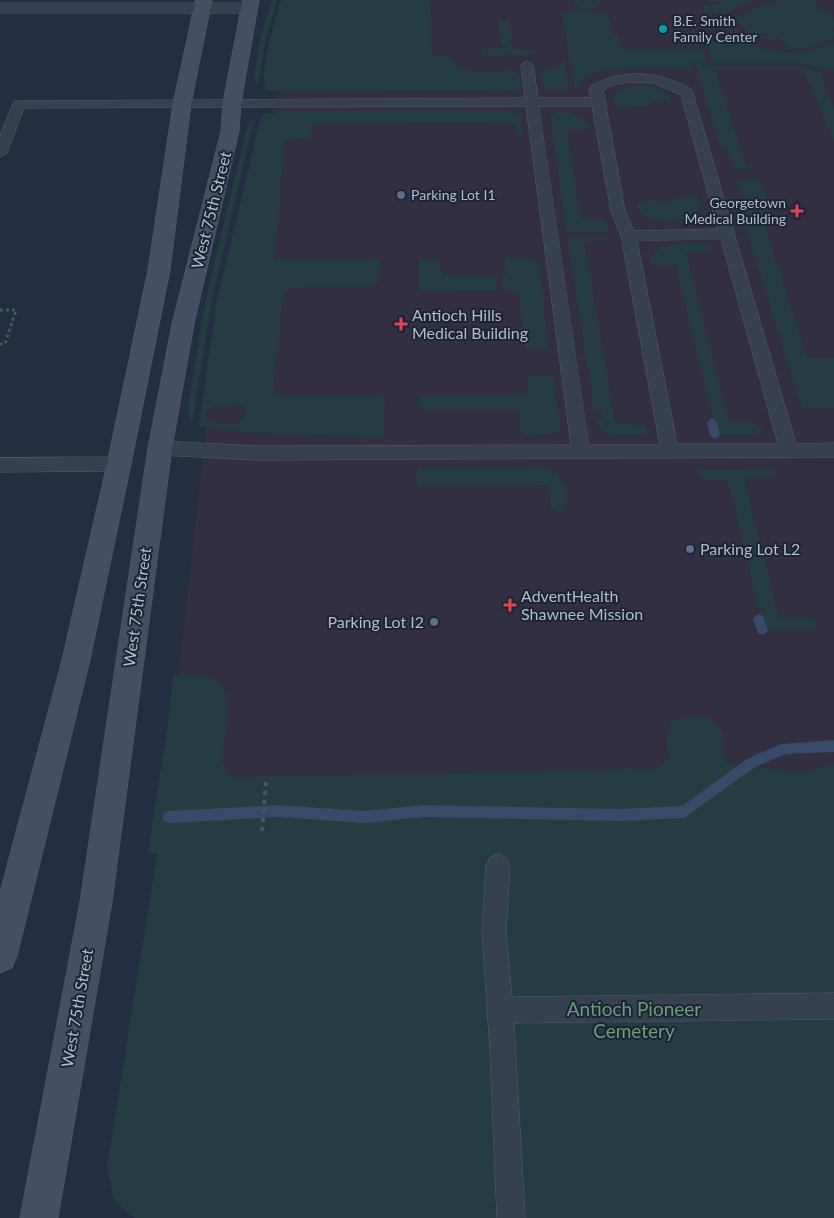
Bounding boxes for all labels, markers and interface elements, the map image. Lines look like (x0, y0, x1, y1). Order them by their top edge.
place label: B.E. Smith Family Center (673, 12, 757, 45)
marker: B.E. Smith Family Center (657, 23, 669, 35)
street label: West 75th Street (187, 149, 234, 271)
place label: Parking Lot I1 (411, 186, 496, 203)
marker: Parking Lot I1 (395, 189, 407, 201)
place label: Georgetown Medical Building (684, 194, 786, 227)
marker: Georgetown Medical Building (790, 204, 804, 218)
place label: Antioch Hills Medical Building (412, 305, 528, 342)
marker: Antioch Hills Medical Building (394, 317, 408, 331)
place label: Parking Lot L2 (700, 539, 800, 558)
marker: Parking Lot L2 (684, 543, 696, 555)
street label: West 75th Street (119, 546, 154, 668)
place label: AdventHealth Shawnee Mission (521, 586, 643, 623)
marker: AdventHealth Shawnee Mission (503, 598, 517, 612)
place label: Parking Lot I2 (327, 612, 424, 631)
marker: Parking Lot I2 (428, 616, 440, 628)
street label: West 75th Street (57, 947, 96, 1069)
park label: Antioch Pioneer Cemetery (567, 997, 701, 1042)

